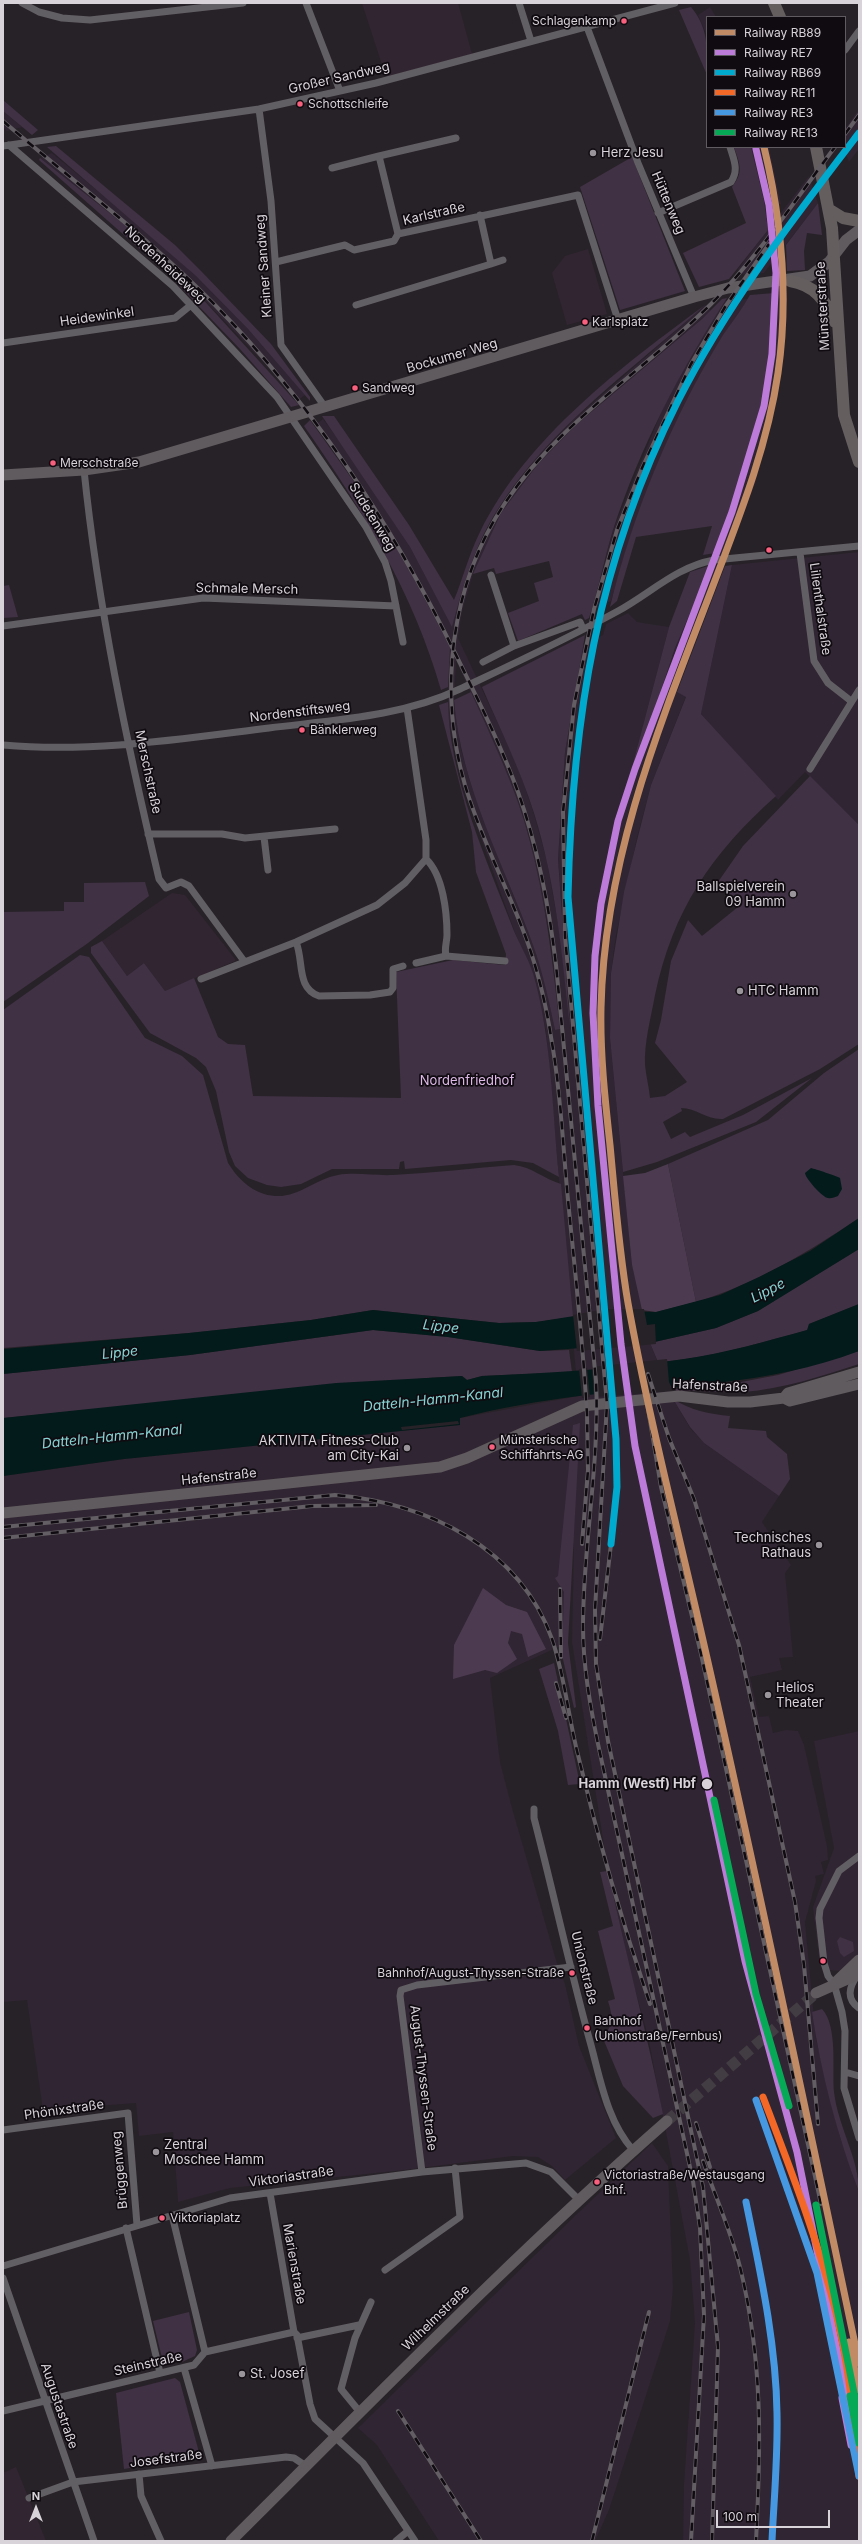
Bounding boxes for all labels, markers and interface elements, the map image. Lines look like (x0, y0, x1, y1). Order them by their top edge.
place label: Schlagenkamp (532, 14, 616, 28)
marker: Schlagenkamp (619, 16, 629, 26)
legend (706, 16, 846, 148)
text: Railway RB89 (744, 25, 821, 40)
text: Railway RE7 (744, 45, 812, 60)
street label: Großer Sandweg (287, 59, 391, 97)
text: Railway RB69 (744, 65, 821, 80)
text: Railway RE11 (744, 85, 815, 100)
place label: Schottschleife (308, 97, 388, 111)
marker: Schottschleife (295, 99, 305, 109)
text: Railway RE3 (744, 105, 813, 120)
text: Railway RE13 (744, 125, 818, 140)
place label: Herz Jesu (601, 145, 664, 161)
marker: Herz Jesu (588, 148, 598, 158)
street label: Hüttenweg (648, 169, 688, 237)
street label: Karlstraße (401, 199, 467, 229)
street label: Kleiner Sandweg (253, 214, 275, 318)
street label: Nordenheideweg (121, 223, 209, 307)
street label: Münsterstraße (813, 261, 833, 351)
street label: Heidewinkel (59, 304, 135, 330)
place label: Karlsplatz (592, 315, 648, 329)
marker: Karlsplatz (580, 317, 590, 327)
street label: Bockumer Weg (405, 336, 499, 376)
place label: Sandweg (362, 381, 415, 395)
marker: Sandweg (350, 383, 360, 393)
place label: Merschstraße (60, 456, 139, 470)
marker: Merschstraße (48, 458, 58, 468)
street label: Sudetenweg (346, 480, 398, 554)
unlabelled marker (764, 545, 774, 555)
street label: Lilienthalstraße (806, 562, 834, 656)
street label: Schmale Mersch (196, 580, 298, 598)
street label: Nordenstiftsweg (249, 698, 351, 726)
place label: Bänklerweg (310, 723, 377, 737)
marker: Bänklerweg (297, 725, 307, 735)
street label: Merschstraße (132, 729, 164, 815)
place label: Ballspielverein 09 Hamm (696, 879, 785, 910)
marker: Ballspielverein 09 Hamm (788, 889, 798, 899)
place label: HTC Hamm (748, 983, 819, 999)
marker: HTC Hamm (735, 986, 745, 996)
park label: Nordenfriedhof (420, 1073, 514, 1089)
water label: Lippe (748, 1275, 788, 1307)
water label: Lippe (422, 1316, 460, 1338)
water label: Lippe (101, 1343, 139, 1363)
street label: Hafenstraße (672, 1376, 748, 1396)
water label: Datteln-Hamm-Kanal (362, 1384, 504, 1416)
water label: Datteln-Hamm-Kanal (41, 1421, 183, 1453)
place label: AKTIVITA Fitness-Club am City-Kai (259, 1433, 399, 1464)
place label: Münsterische Schiffahrts-AG (500, 1433, 583, 1461)
marker: Münsterische Schiffahrts-AG (487, 1442, 497, 1452)
marker: AKTIVITA Fitness-Club am City-Kai (402, 1443, 412, 1453)
street label: Hafenstraße (181, 1465, 257, 1489)
place label: Technisches Rathaus (734, 1530, 811, 1561)
marker: Technisches Rathaus (814, 1540, 824, 1550)
place label: Helios Theater (776, 1680, 824, 1711)
marker: Helios Theater (763, 1690, 773, 1700)
place label: Hamm (Westf) Hbf (579, 1776, 696, 1792)
marker: Hamm (Westf) Hbf (700, 1777, 714, 1791)
street label: Unionstraße (567, 1930, 601, 2006)
unlabelled marker (818, 1956, 828, 1966)
place label: Bahnhof/August-Thyssen-Straße (377, 1966, 564, 1980)
marker: Bahnhof/August-Thyssen-Straße (567, 1968, 577, 1978)
street label: August-Thyssen-Straße (406, 2004, 440, 2152)
place label: Bahnhof (Unionstraße/Fernbus) (594, 2014, 722, 2042)
marker: Bahnhof (Unionstraße/Fernbus) (582, 2023, 592, 2033)
street label: Phönixstraße (23, 2097, 105, 2123)
street label: Brüggenweg (109, 2130, 131, 2210)
place label: Zentral Moschee Hamm (164, 2137, 264, 2168)
marker: Zentral Moschee Hamm (151, 2147, 161, 2157)
street label: Viktoriastraße (248, 2163, 334, 2191)
place label: Victoriastraße/Westausgang Bhf. (604, 2168, 765, 2196)
marker: Victoriastraße/Westausgang Bhf. (592, 2177, 602, 2187)
place label: Viktoriaplatz (170, 2211, 241, 2225)
marker: Viktoriaplatz (157, 2213, 167, 2223)
street label: Marienstraße (279, 2223, 309, 2305)
street label: Wilhelmstraße (399, 2282, 473, 2354)
street label: Steinstraße (112, 2349, 184, 2379)
street label: Augustastraße (37, 2361, 81, 2451)
place label: St. Josef (250, 2366, 304, 2382)
marker: St. Josef (237, 2369, 247, 2379)
street label: Josefstraße (129, 2447, 203, 2471)
north arrow (16, 2488, 56, 2528)
text: N (32, 2489, 40, 2503)
scale bar (718, 2502, 832, 2528)
text: 100 m (723, 2509, 757, 2524)

